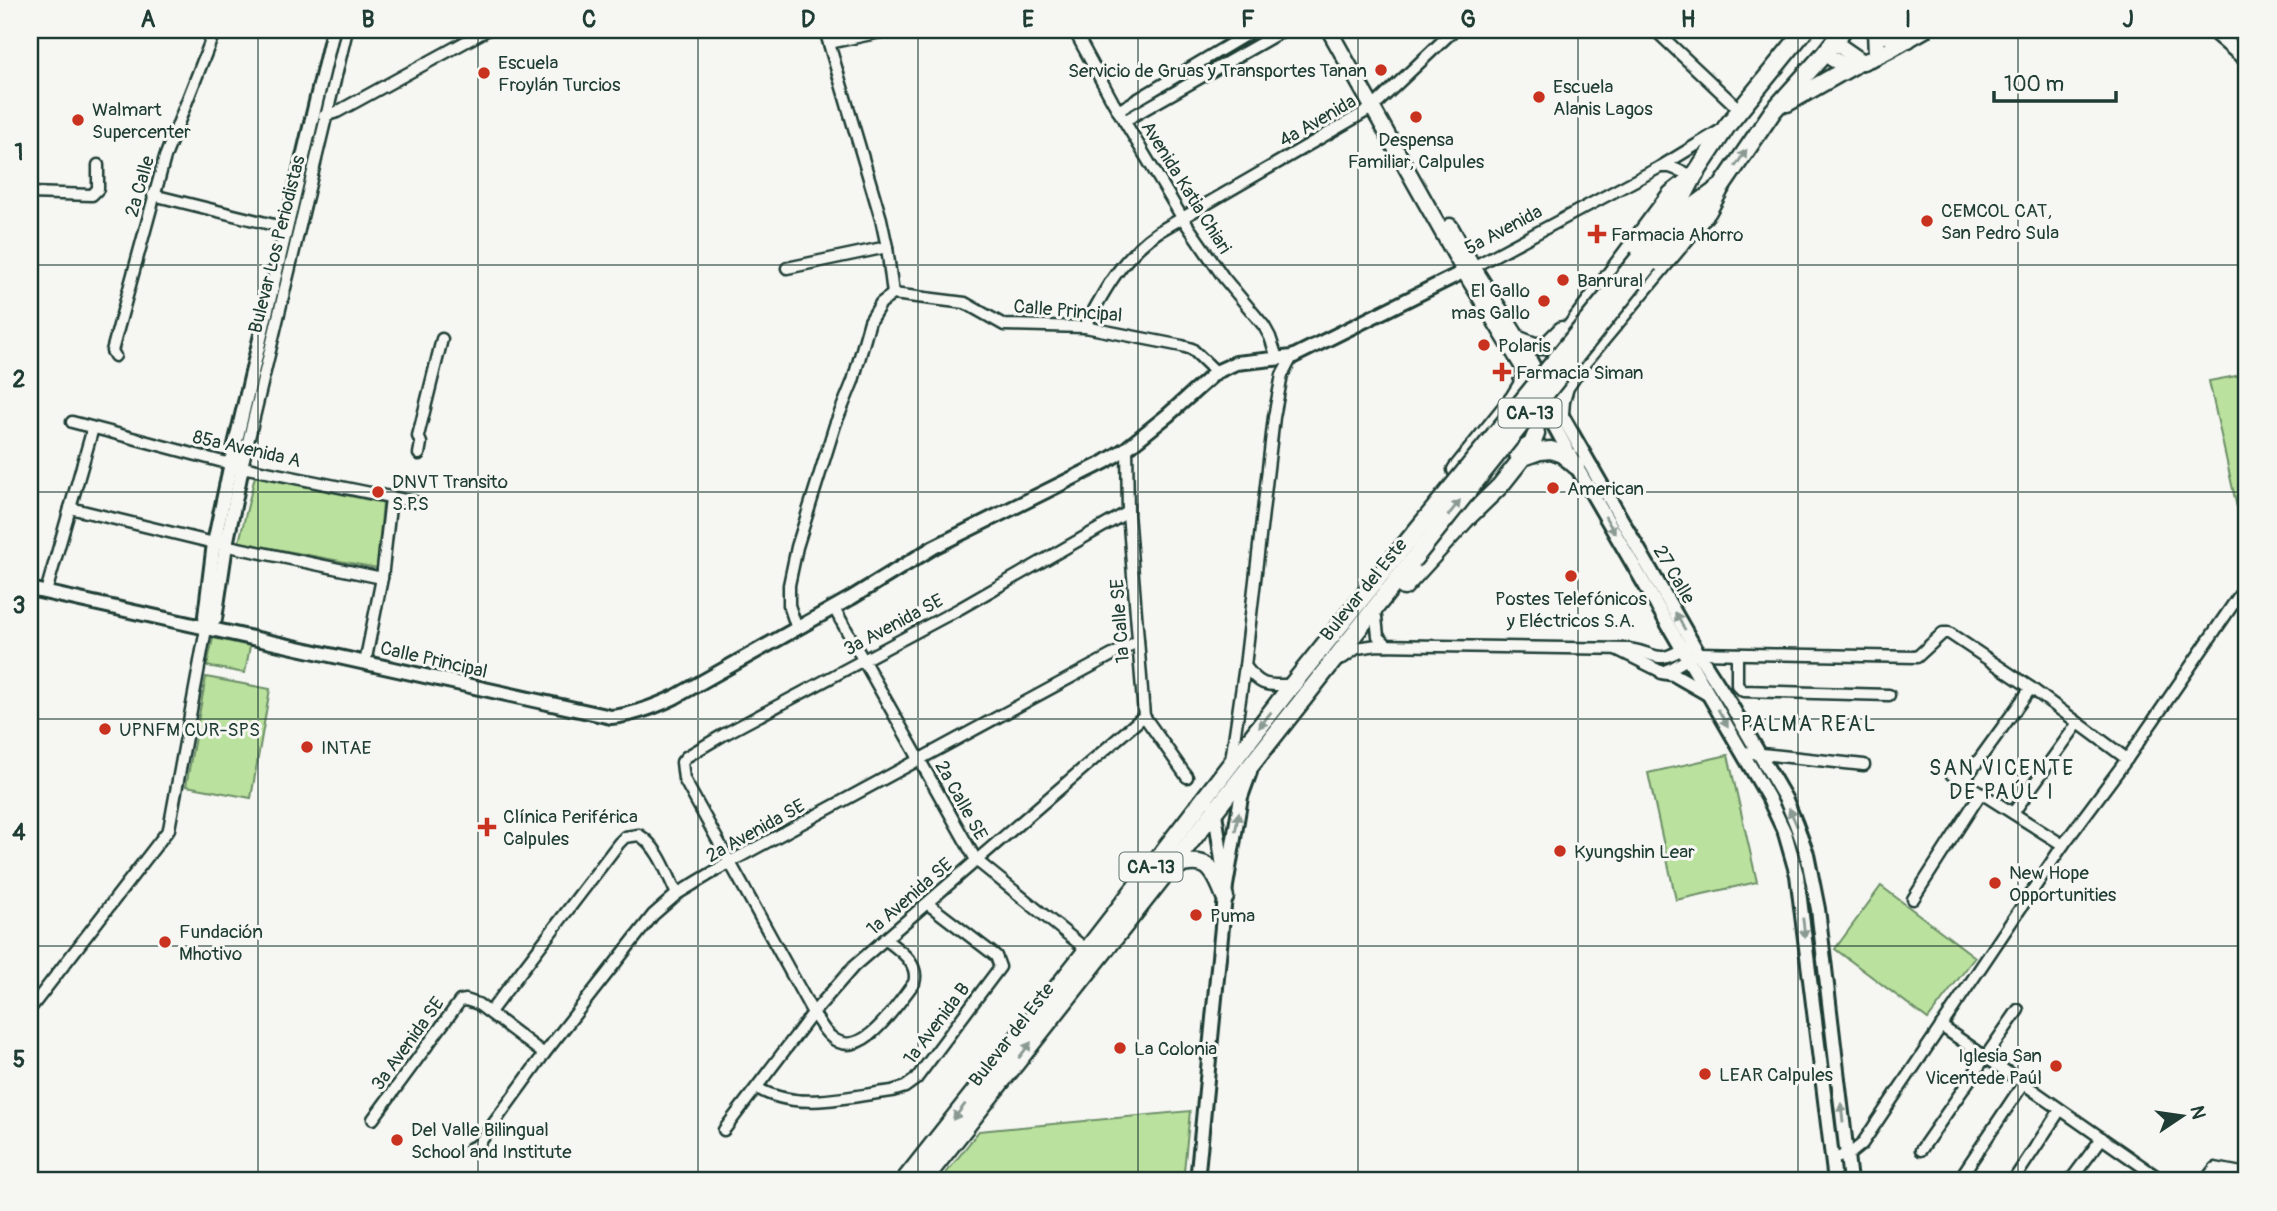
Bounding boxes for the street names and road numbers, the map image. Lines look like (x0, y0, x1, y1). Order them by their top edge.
street label: 4a Avenida (1275, 89, 1360, 153)
street label: Avenida Katia Chiari (1136, 117, 1237, 258)
street label: 2a Calle (120, 152, 160, 220)
street label: Bulevar Los Periodistas (243, 152, 311, 336)
street label: 5a Avenida (1461, 199, 1546, 260)
street label: Calle Principal (1012, 294, 1123, 328)
road number: CA-13 (1498, 398, 1562, 428)
street label: 85a Avenida A (190, 425, 303, 473)
street label: Bulevar del Este (1315, 533, 1413, 646)
street label: 27 Calle (1648, 541, 1701, 609)
street label: 1a Calle SE (1105, 578, 1135, 664)
street label: 3a Avenida SE (839, 588, 948, 661)
street label: Calle Principal (378, 636, 490, 684)
street label: 2a Calle SE (929, 756, 993, 845)
street label: 2a Avenida SE (702, 794, 809, 868)
road number: CA-13 (1120, 852, 1182, 882)
street label: 1a Avenida SE (862, 853, 958, 941)
street label: Bulevar del Este (964, 977, 1060, 1091)
street label: 1a Avenida B (898, 978, 975, 1069)
street label: 3a Avenida SE (366, 992, 450, 1095)

